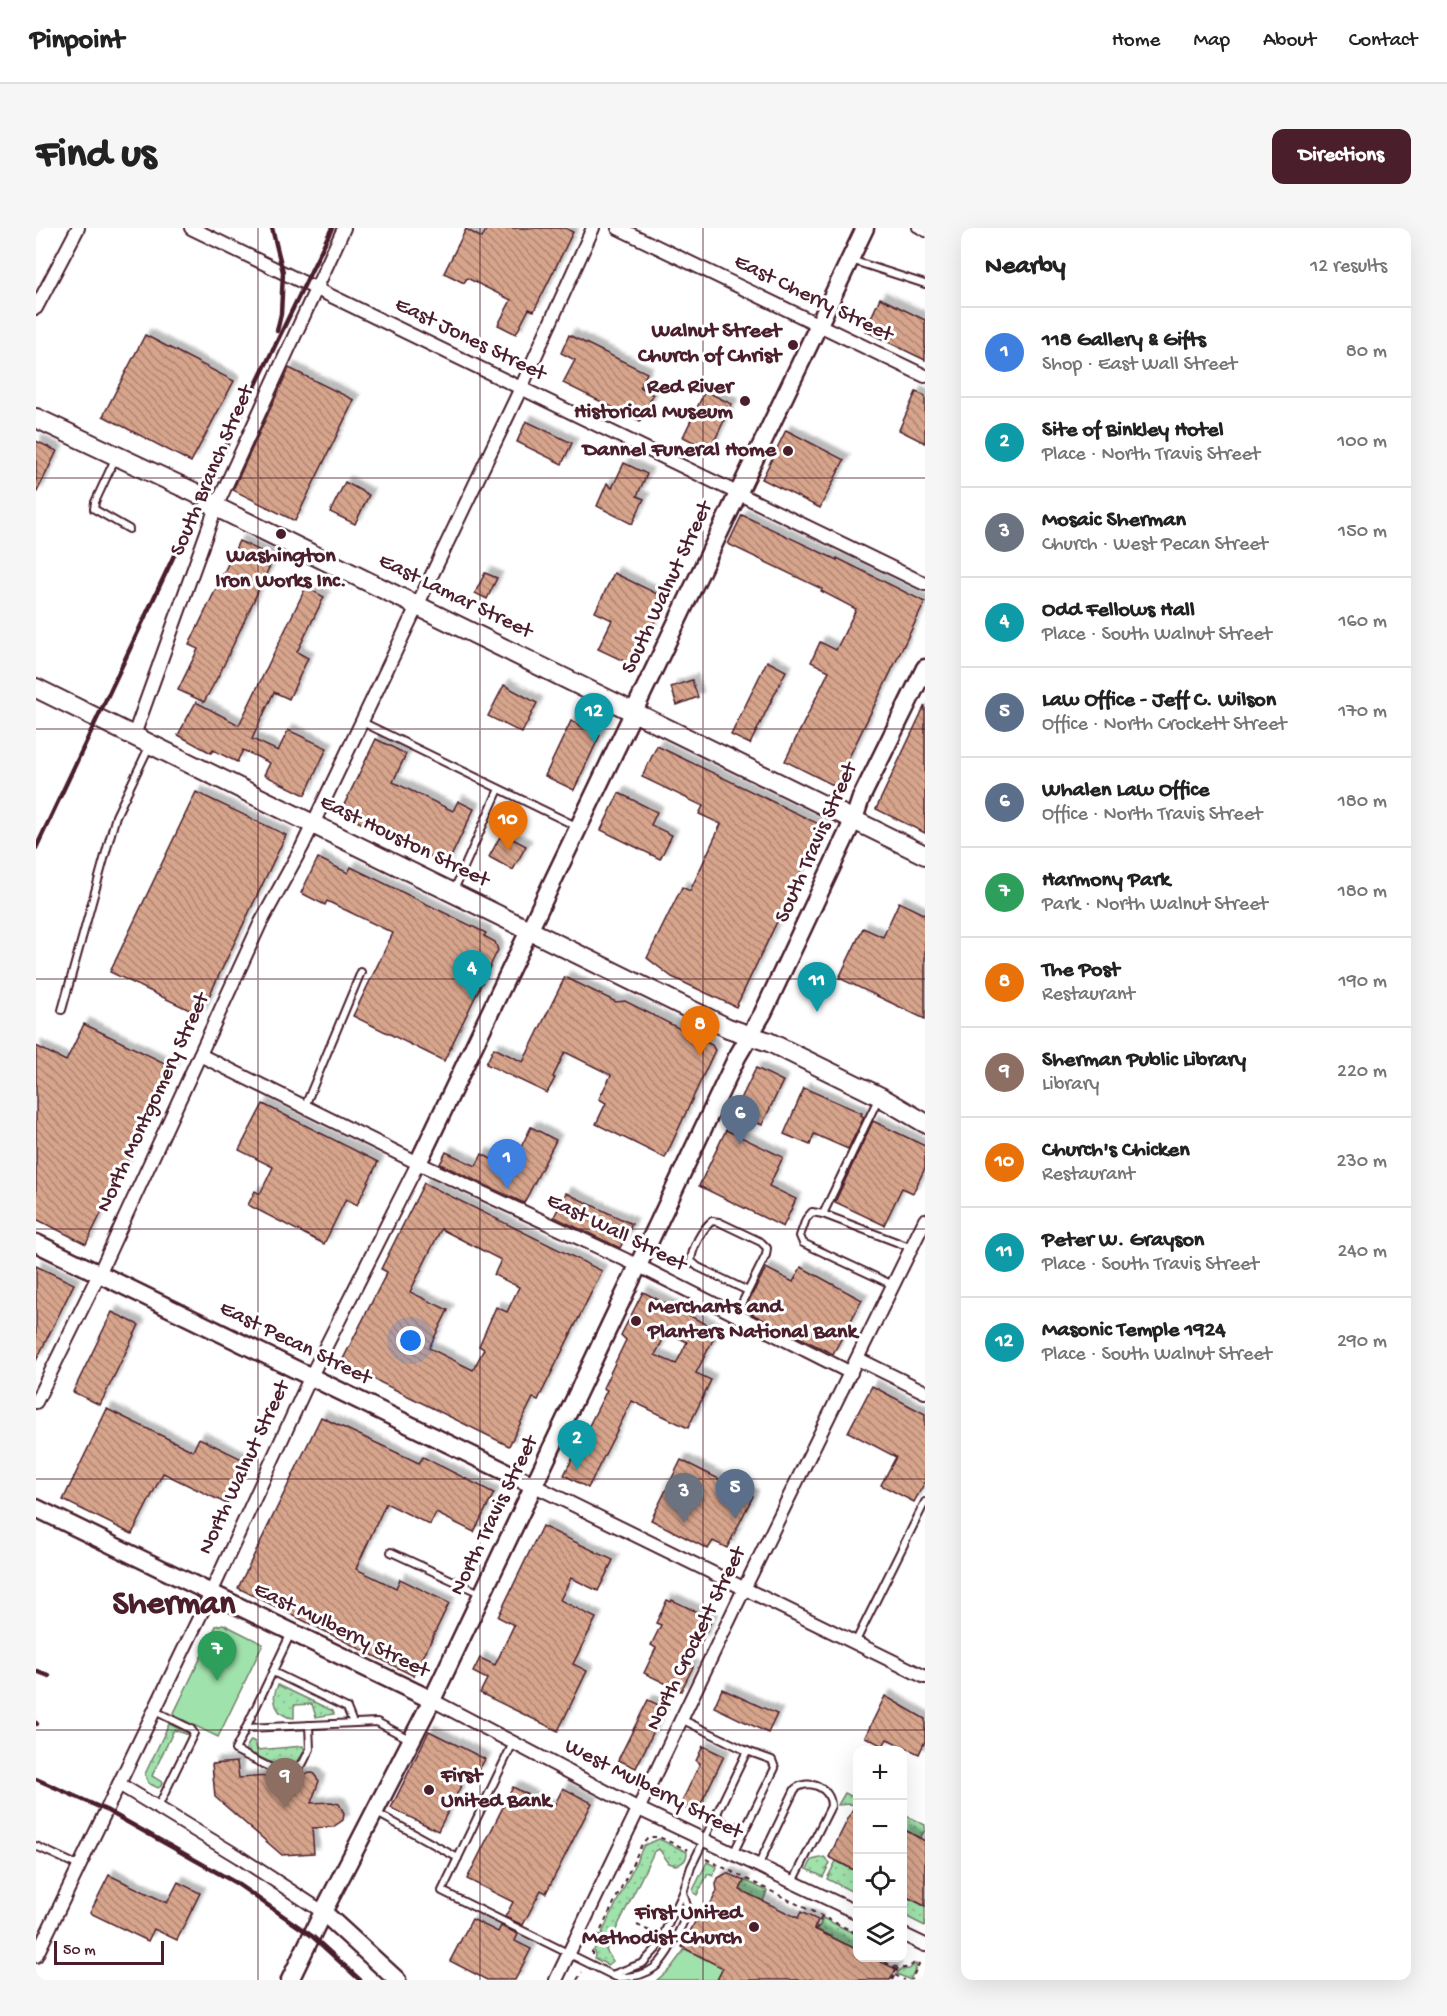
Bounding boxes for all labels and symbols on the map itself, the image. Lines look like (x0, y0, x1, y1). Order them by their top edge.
street label: East Cherry Street (729, 249, 899, 350)
street label: East Jones Street (390, 292, 552, 389)
place label: Walnut Street Church of Christ (637, 319, 783, 370)
marker: Walnut Street Church of Christ (786, 338, 800, 352)
place label: Red River Historical Museum (574, 375, 735, 426)
street label: South Branch Street (165, 380, 261, 560)
marker: Red River Historical Museum (738, 394, 752, 408)
place label: Dannel Funeral Home (581, 438, 777, 464)
marker: Dannel Funeral Home (781, 444, 795, 458)
street label: South Walnut Street (617, 496, 720, 678)
marker: Washington Iron Works Inc. (274, 527, 288, 541)
place label: Washington Iron Works Inc. (215, 544, 347, 595)
street label: East Lamar Street (374, 548, 538, 646)
pin: 12 (574, 694, 614, 743)
street label: South Travis Street (770, 757, 865, 927)
street label: East Houston Street (315, 790, 495, 895)
pin: 10 (488, 802, 528, 851)
pin: 4 (452, 950, 492, 1000)
pin: 11 (798, 962, 836, 1012)
street label: North Montgomery Street (92, 987, 217, 1217)
pin: 8 (680, 1006, 720, 1056)
pin: 6 (720, 1096, 760, 1145)
pin: 1 (488, 1140, 526, 1189)
street label: East Wall Street (542, 1188, 692, 1279)
place label: Merchants and Planters National Bank (647, 1295, 859, 1346)
street label: East Pecan Street (215, 1296, 377, 1393)
marker: Merchants and Planters National Bank (629, 1314, 643, 1328)
your location (396, 1326, 425, 1355)
street label: North Walnut Street (193, 1375, 298, 1559)
pin: 2 (558, 1420, 596, 1470)
street label: North Travis Street (445, 1430, 546, 1600)
pin: 5 (716, 1470, 754, 1519)
pin: 3 (664, 1474, 704, 1523)
street label: North Crockett Street (641, 1541, 754, 1735)
street label: East Mulberry Street (249, 1577, 435, 1686)
district label: Sherman (113, 1586, 236, 1626)
pin: 7 (198, 1632, 237, 1681)
street label: West Mulberry Street (560, 1734, 748, 1847)
pin: 9 (266, 1758, 304, 1808)
place label: First United Bank (440, 1764, 553, 1815)
marker: First United Bank (422, 1783, 436, 1797)
place label: First United Methodist Church (582, 1901, 744, 1952)
marker: First United Methodist Church (747, 1920, 761, 1934)
scale bar (54, 1938, 164, 1966)

